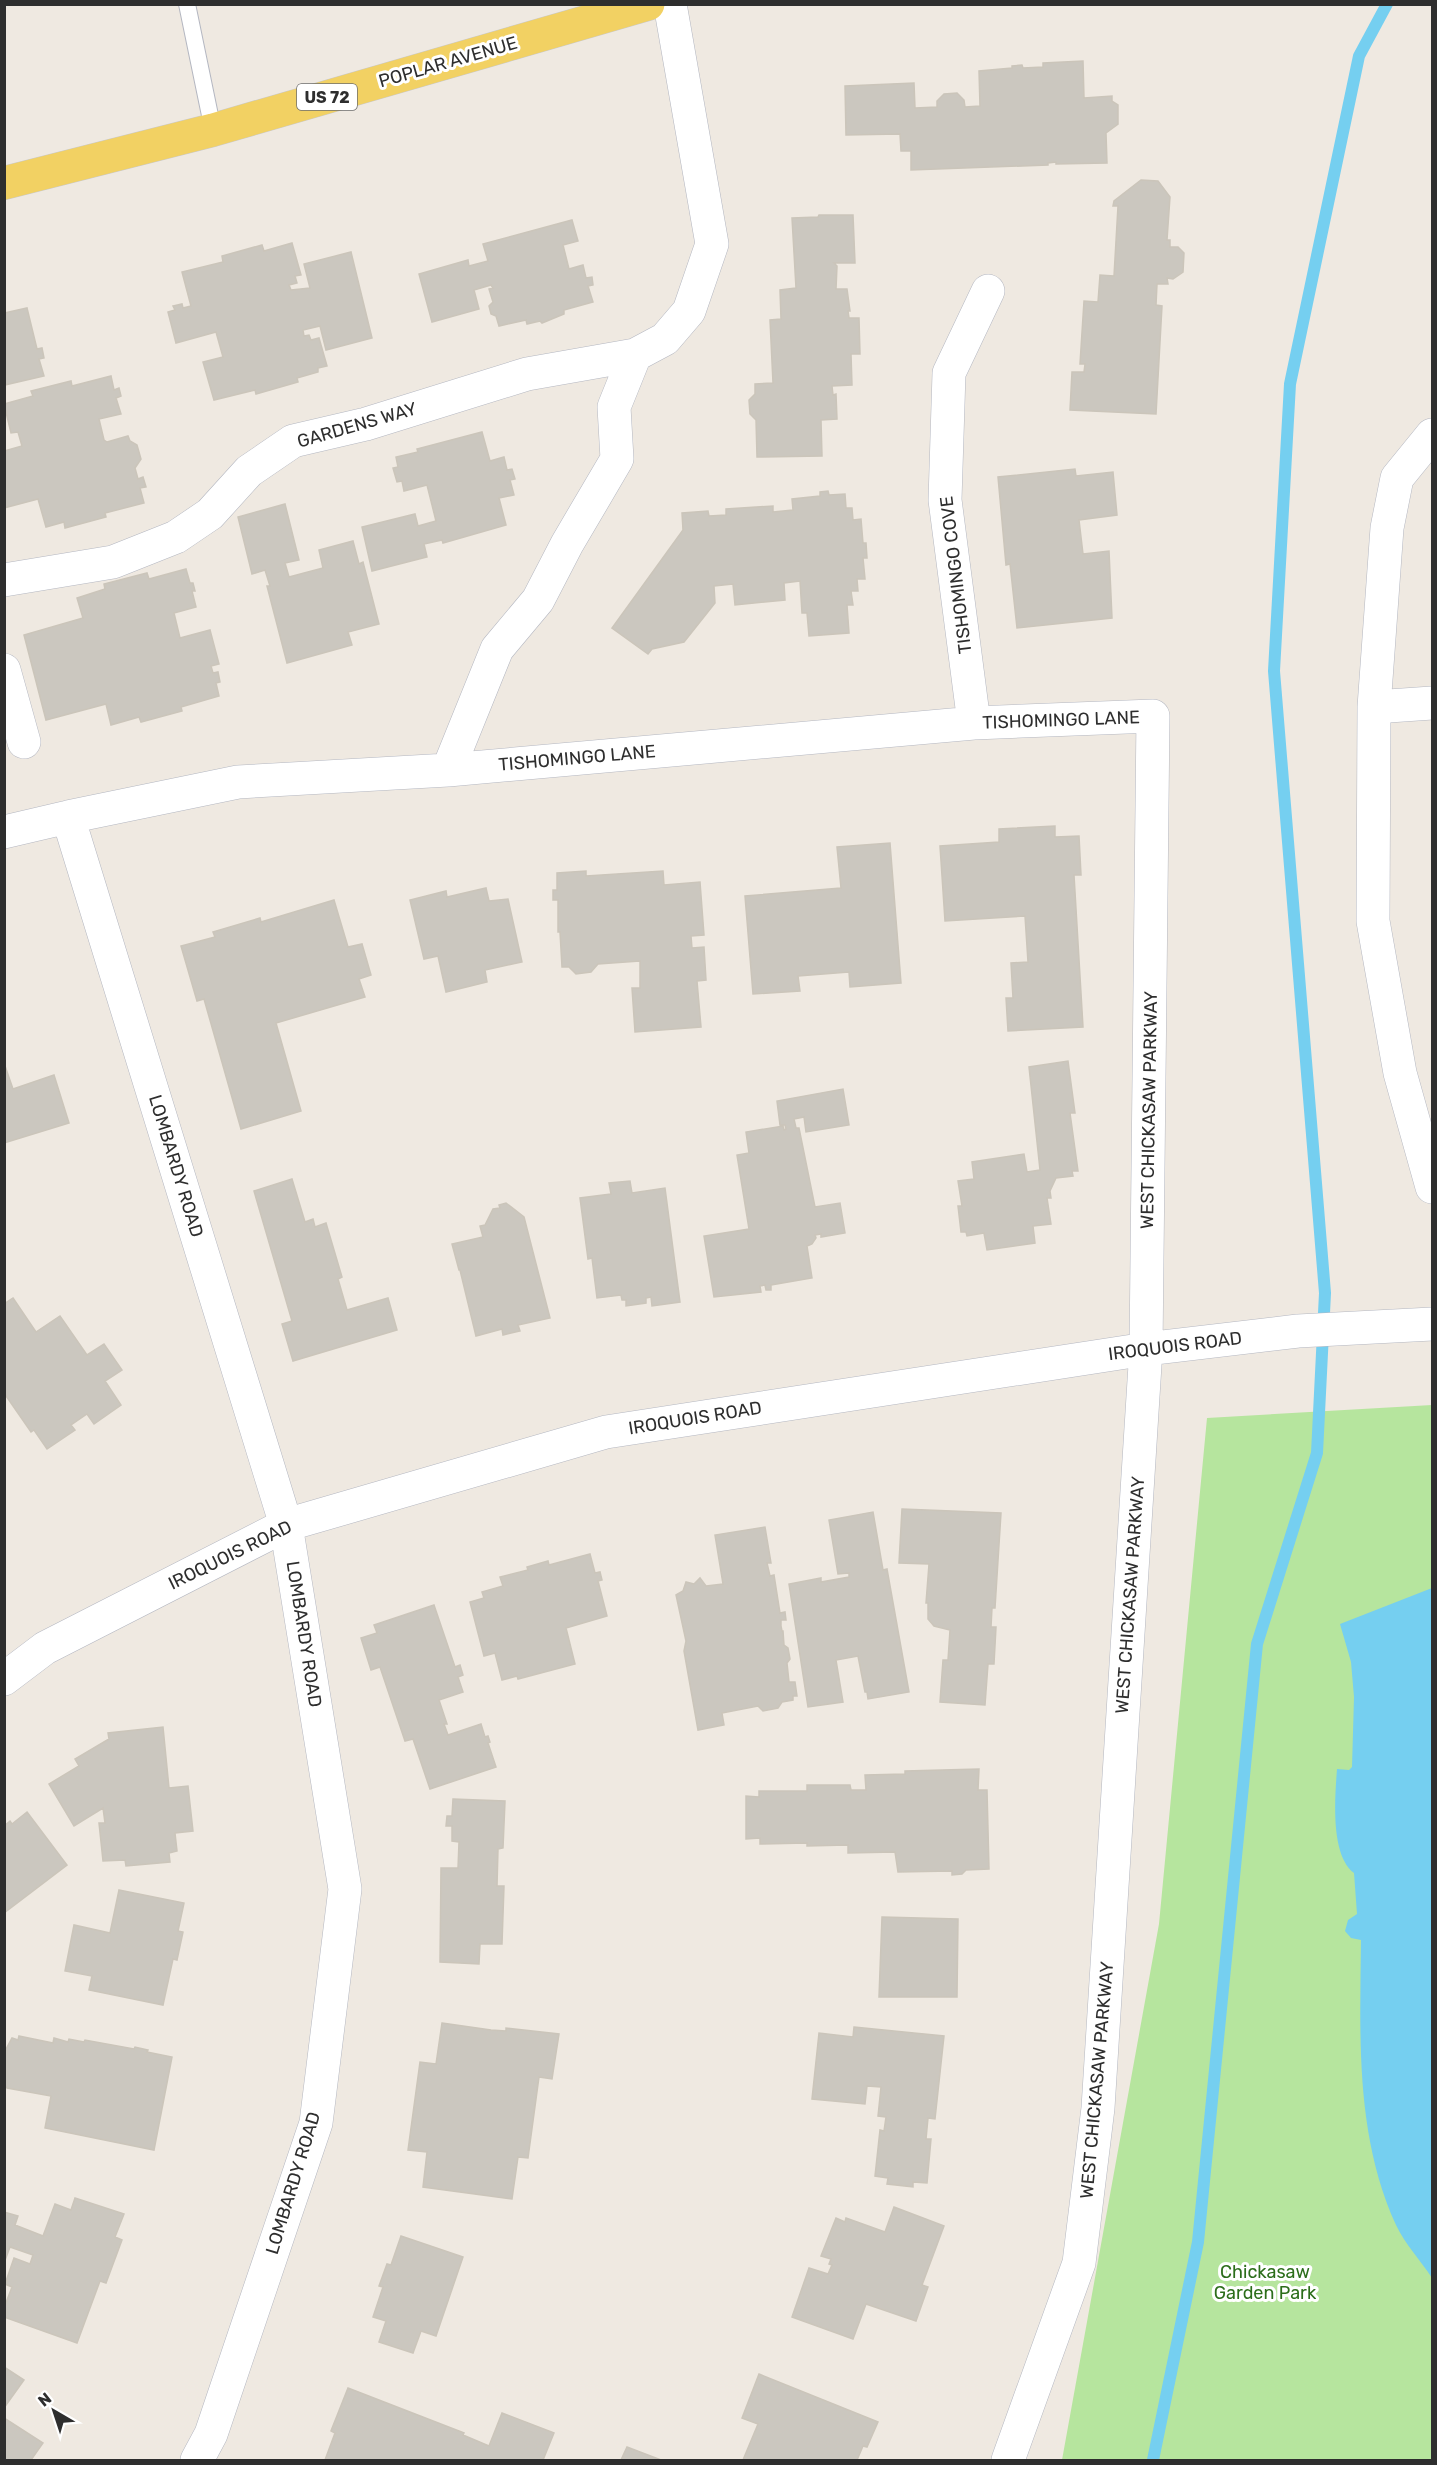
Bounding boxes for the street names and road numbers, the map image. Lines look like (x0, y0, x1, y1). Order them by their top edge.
street label: POPLAR AVENUE (376, 32, 520, 92)
road number: US 72 (297, 84, 357, 110)
street label: GARDENS WAY (295, 397, 420, 453)
street label: TISHOMINGO COVE (935, 495, 977, 655)
street label: TISHOMINGO LANE (982, 706, 1140, 734)
street label: TISHOMINGO LANE (497, 740, 657, 776)
street label: WEST CHICKASAW PARKWAY (1136, 990, 1162, 1229)
street label: LOMBARDY ROAD (144, 1092, 208, 1240)
street label: IROQUOIS ROAD (1107, 1327, 1243, 1365)
street label: IROQUOIS ROAD (627, 1397, 763, 1439)
street label: WEST CHICKASAW PARKWAY (1111, 1475, 1149, 1715)
street label: IROQUOIS ROAD (165, 1516, 295, 1594)
street label: LOMBARDY ROAD (282, 1559, 326, 1709)
street label: WEST CHICKASAW PARKWAY (1076, 1960, 1118, 2200)
street label: LOMBARDY ROAD (261, 2109, 325, 2257)

